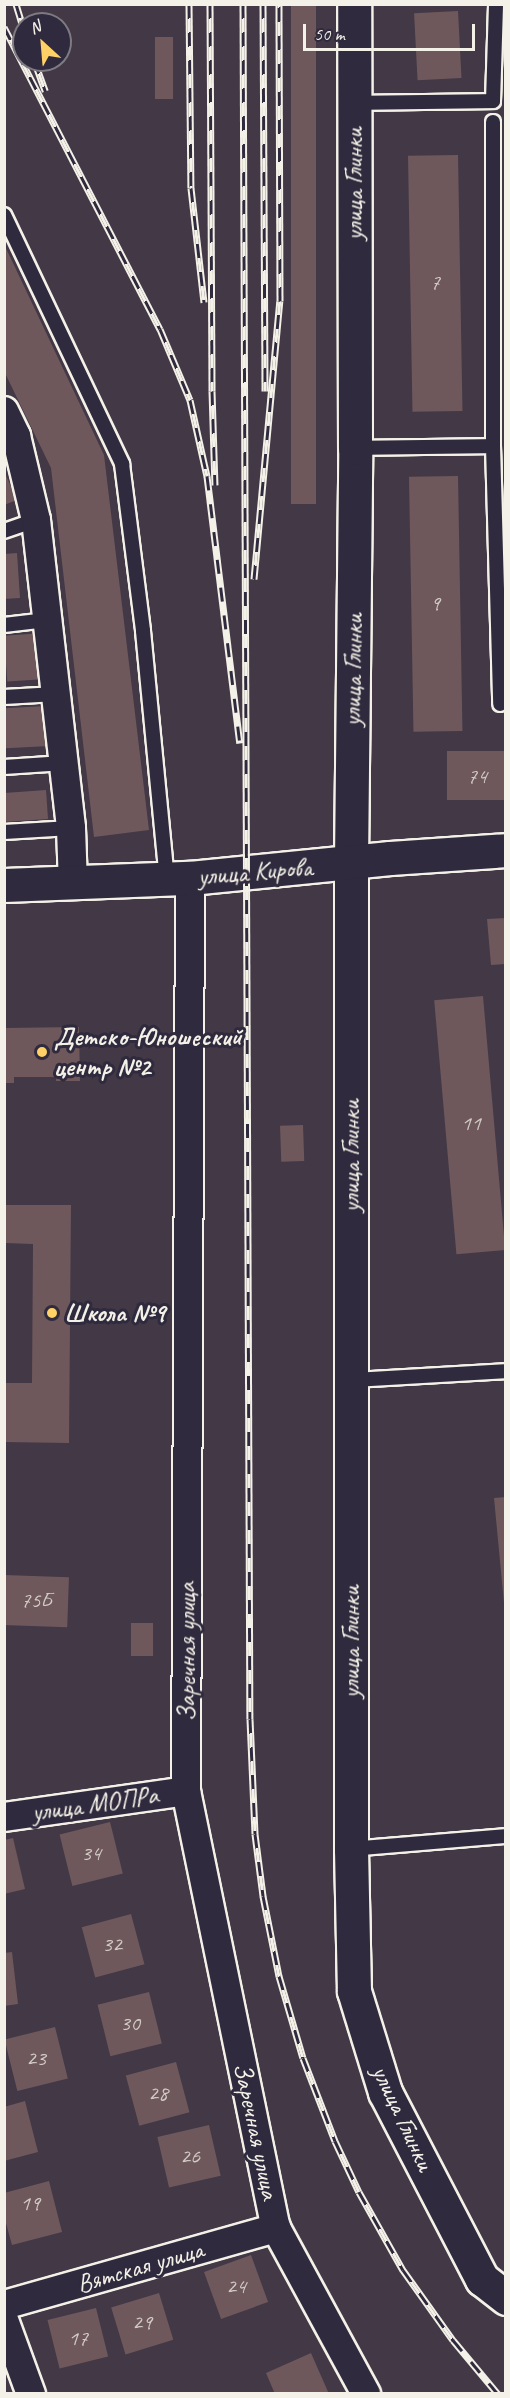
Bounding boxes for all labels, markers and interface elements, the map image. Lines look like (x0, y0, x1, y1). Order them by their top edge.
north arrow (12, 12, 72, 72)
scale bar (306, 12, 478, 50)
text: N (26, 16, 44, 39)
text: 50 m (314, 23, 345, 45)
street label: улица Глинки (338, 127, 370, 241)
house number: 7 (430, 270, 440, 296)
house number: 9 (430, 591, 440, 617)
street label: улица Глинки (336, 613, 370, 727)
house number: 74 (467, 764, 487, 790)
street label: улица Кирова (197, 851, 313, 893)
place label: Детско-Юношеский центр №2 (54, 1021, 242, 1082)
marker: Детско-Юношеский центр №2 (35, 1045, 49, 1059)
street label: улица Глинки (335, 1099, 367, 1213)
house number: 11 (461, 1111, 481, 1137)
place label: Школа №9 (64, 1297, 165, 1329)
marker: Школа №9 (45, 1306, 59, 1320)
street label: Заречная улица (171, 1582, 203, 1722)
street label: улица Глинки (335, 1585, 367, 1699)
house number: 75Б (21, 1588, 51, 1614)
street label: улица МОПРа (30, 1780, 160, 1828)
house number: 34 (81, 1841, 101, 1867)
house number: 32 (102, 1932, 122, 1958)
house number: 30 (120, 2011, 140, 2037)
house number: 23 (26, 2046, 46, 2072)
street label: Заречная улица (226, 2059, 286, 2203)
street label: улица Глинки (365, 2060, 441, 2176)
house number: 28 (148, 2081, 168, 2107)
house number: 26 (180, 2144, 200, 2170)
house number: 19 (20, 2191, 40, 2217)
street label: Вятская улица (73, 2234, 207, 2300)
house number: 24 (226, 2274, 246, 2300)
house number: 29 (132, 2310, 152, 2336)
house number: 17 (68, 2326, 88, 2352)

